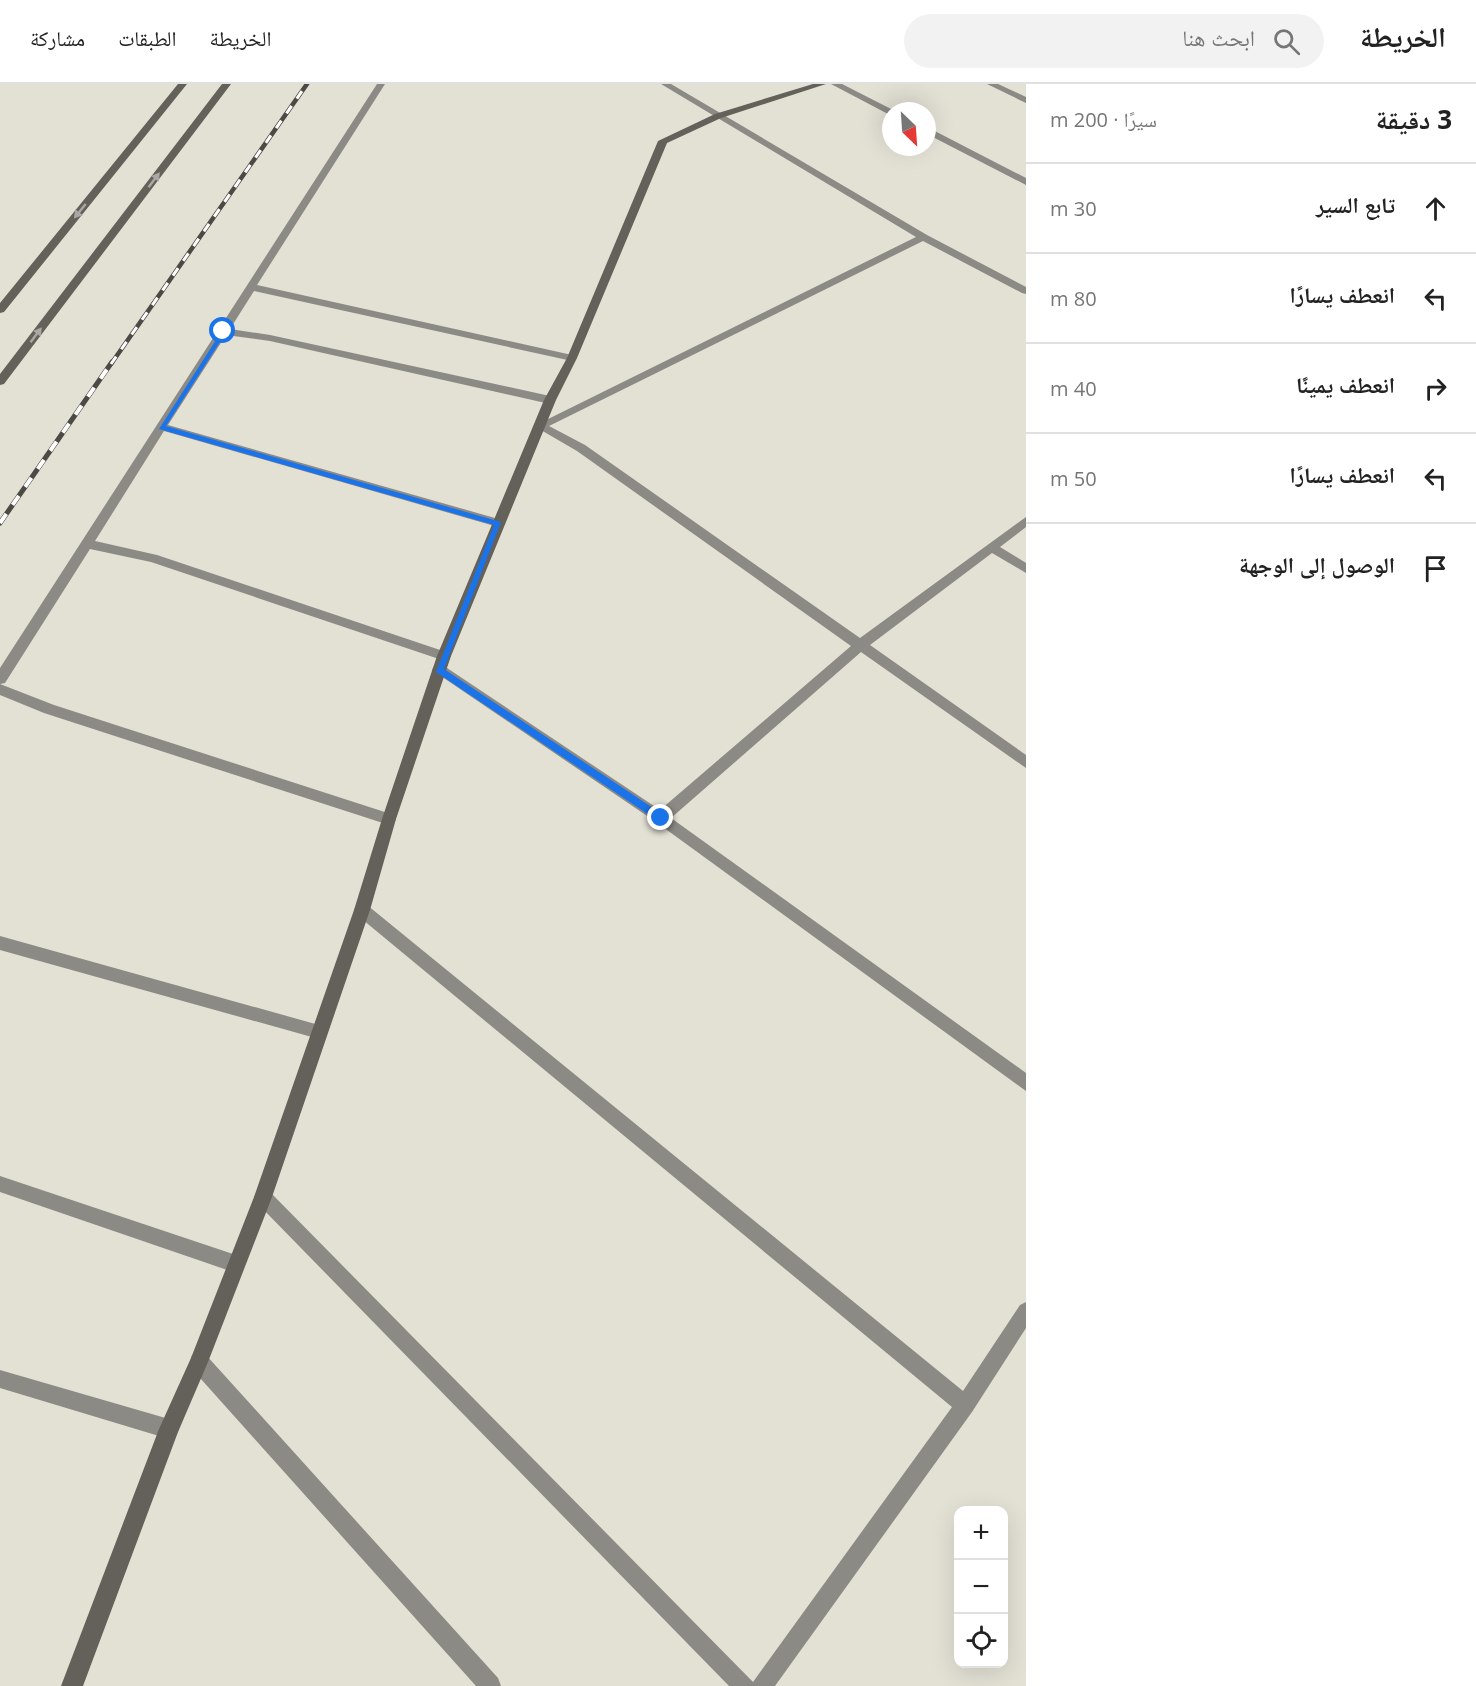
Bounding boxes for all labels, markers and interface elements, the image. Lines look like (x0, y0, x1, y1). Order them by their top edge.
search box (904, 14, 1324, 68)
text: الخريطة (1360, 17, 1446, 55)
text: ابحث هنا (1182, 22, 1255, 52)
text: مشاركة (30, 24, 85, 52)
text: الطبقات (118, 24, 177, 52)
text: الخريطة (210, 24, 271, 52)
icon: search (1270, 25, 1303, 58)
text: 3 دقيقة (1376, 101, 1452, 137)
north arrow (882, 102, 936, 156)
text: سيرًا · 200 m (1050, 106, 1157, 133)
one-way arrow (148, 172, 160, 188)
text: تابع السير (1316, 189, 1395, 219)
icon: ahead (1419, 192, 1452, 225)
text: 30 m (1050, 195, 1097, 222)
one-way arrow (74, 203, 87, 218)
text: انعطف يسارًا (1290, 279, 1395, 309)
icon: left (1419, 282, 1452, 315)
text: 80 m (1050, 285, 1097, 312)
route start (209, 317, 235, 343)
one-way arrow (29, 327, 42, 343)
text: انعطف يمينًا (1296, 369, 1395, 399)
icon: right (1419, 372, 1452, 405)
text: 40 m (1050, 375, 1097, 402)
text: انعطف يسارًا (1290, 459, 1395, 489)
icon: left (1419, 462, 1452, 495)
text: 50 m (1050, 465, 1097, 492)
text: الوصول إلى الوجهة (1239, 549, 1395, 579)
icon: arrive (1419, 552, 1452, 585)
route end (647, 804, 673, 830)
map controls (954, 1506, 1008, 1668)
button: + (954, 1506, 1008, 1560)
button: − (954, 1560, 1008, 1614)
button: locate (954, 1614, 1008, 1668)

